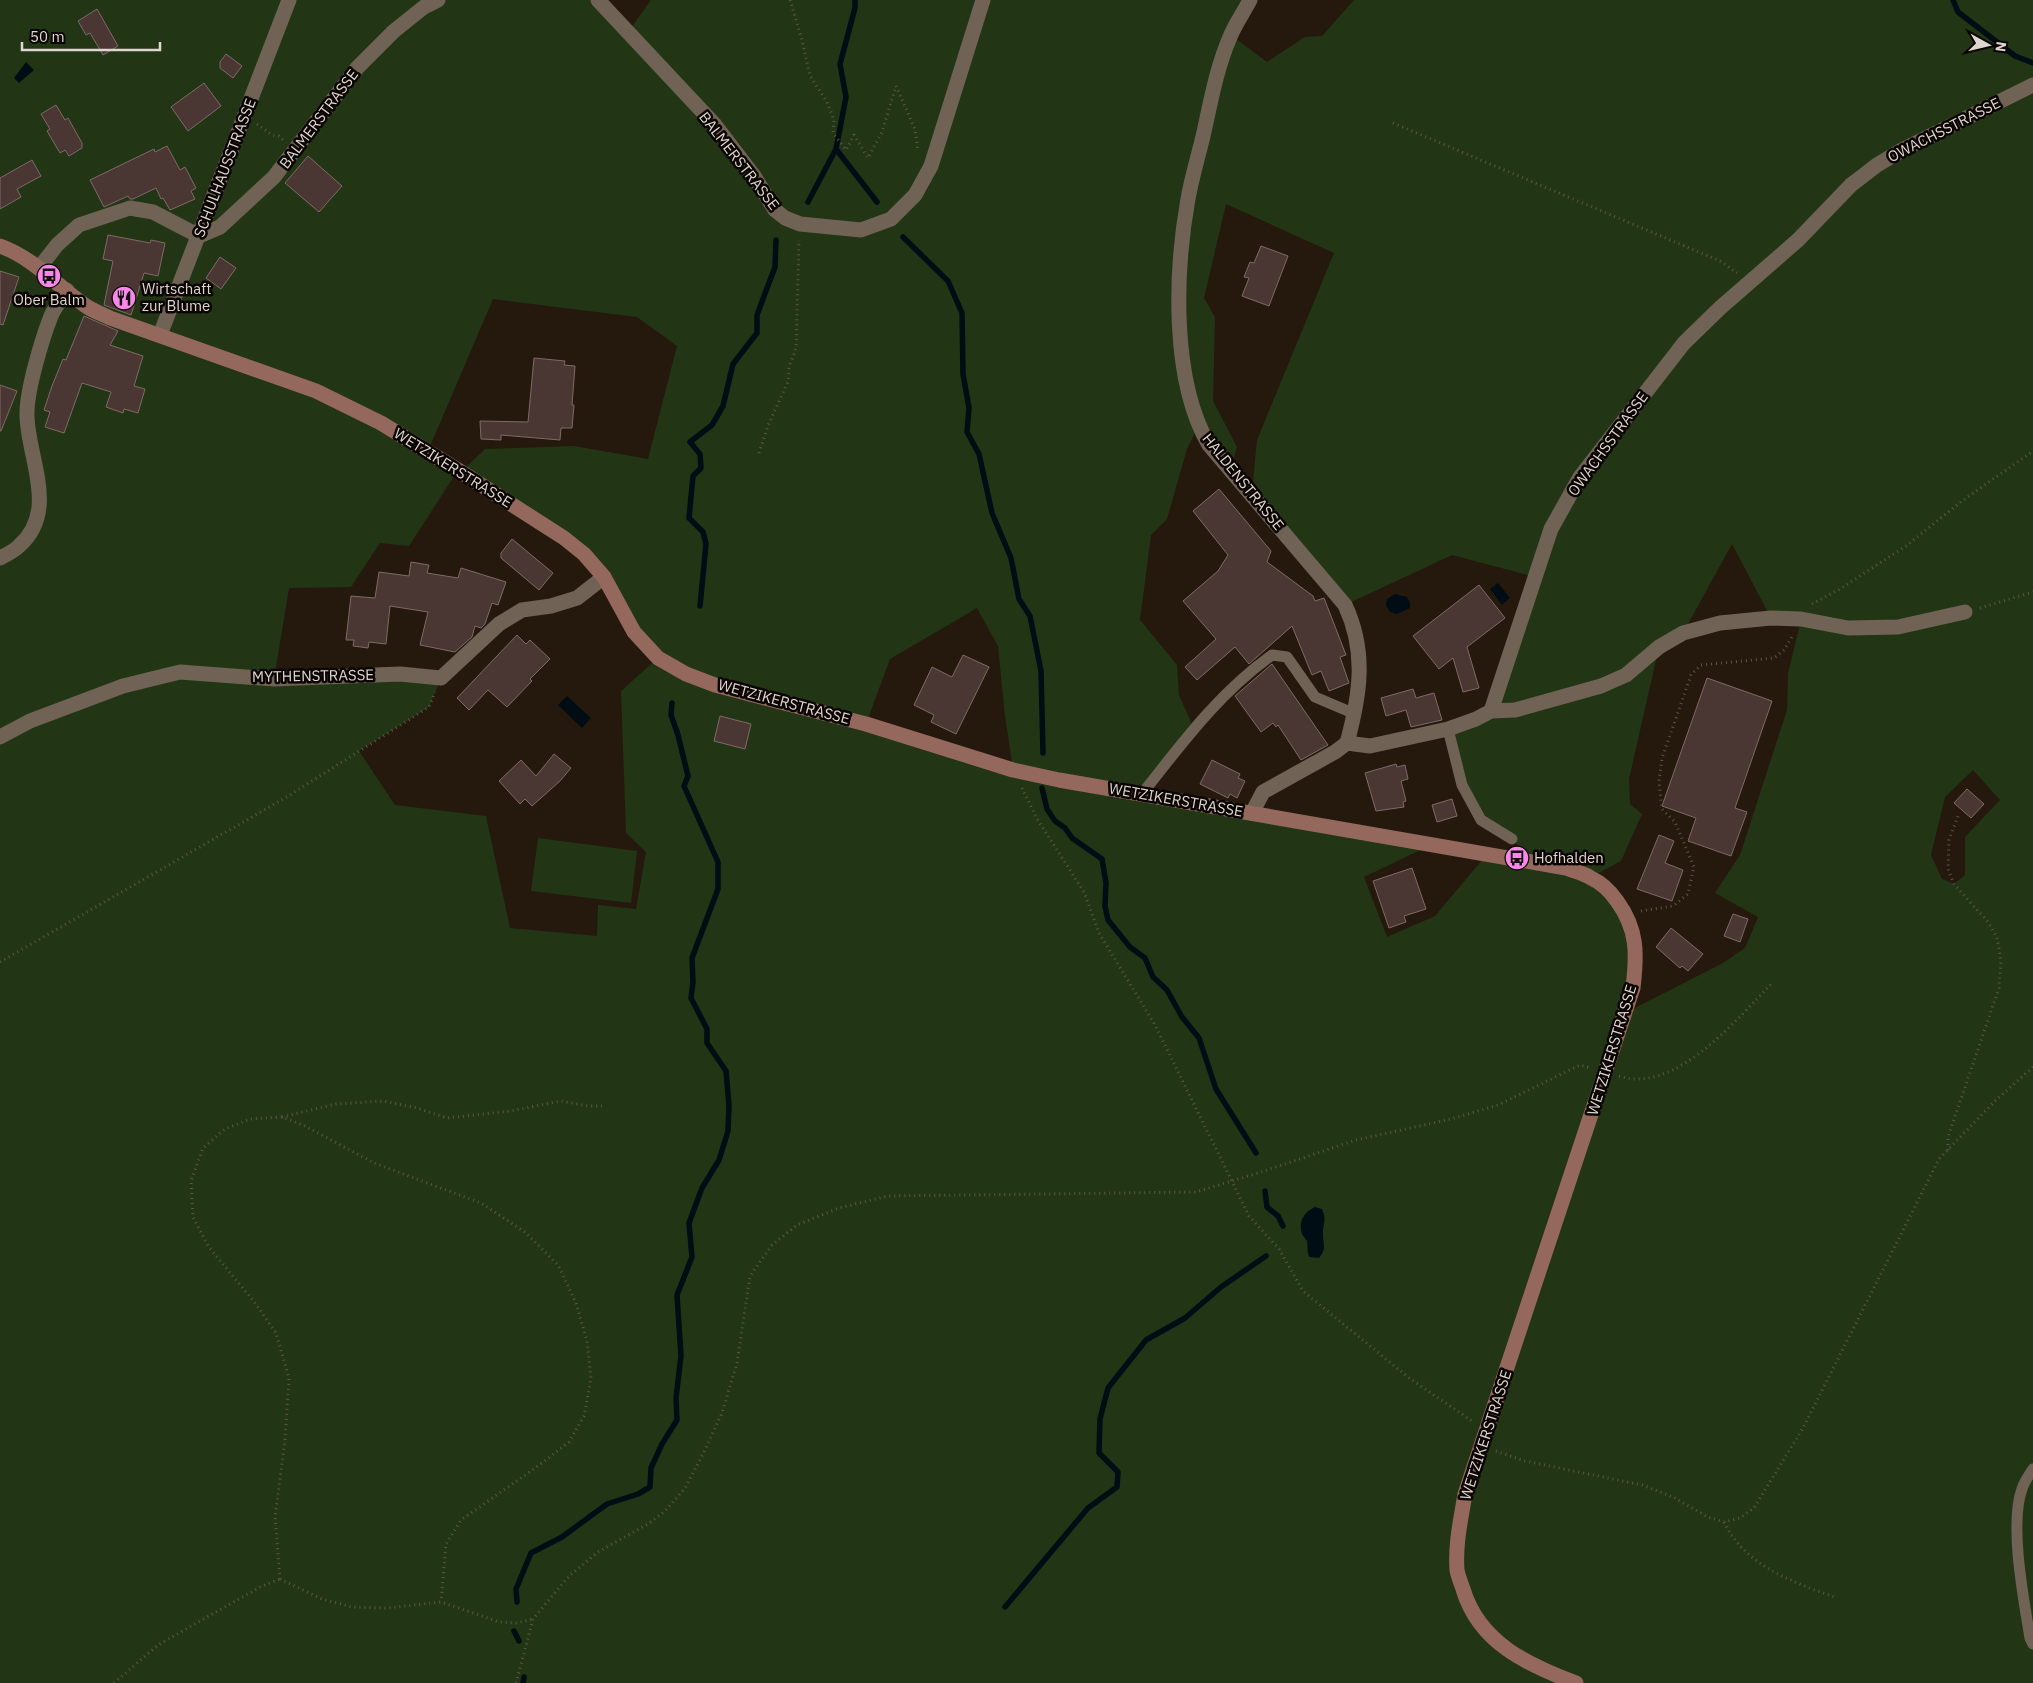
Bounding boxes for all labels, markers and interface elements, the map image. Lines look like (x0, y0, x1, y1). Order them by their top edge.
scale bar (22, 20, 160, 52)
north arrow (1963, 20, 2013, 70)
text: 50 m (30, 27, 65, 46)
text: N (1991, 41, 2010, 53)
street label: BALMERSTRASSE (275, 65, 362, 172)
street label: OWACHSSTRASSE (1884, 93, 2003, 166)
street label: SCHULHAUSSTRASSE (189, 96, 260, 240)
street label: BALMERSTRASSE (695, 108, 784, 214)
bus stop icon: Ober Balm (36, 263, 62, 289)
place label: Wirtschaft zur Blume (142, 279, 211, 315)
restaurant icon: Wirtschaft zur Blume (111, 285, 137, 311)
place label: Ober Balm (13, 290, 85, 309)
street label: OWACHSSTRASSE (1563, 388, 1652, 500)
street label: WETZIKERSTRASSE (391, 424, 516, 512)
street label: HALDENSTRASSE (1198, 429, 1288, 534)
street label: MYTHENSTRASSE (252, 665, 374, 686)
street label: WETZIKERSTRASSE (716, 675, 852, 728)
street label: WETZIKERSTRASSE (1108, 778, 1245, 821)
bus stop icon: Hofhalden (1504, 845, 1530, 871)
place label: Hofhalden (1534, 848, 1604, 867)
street label: WETZIKERSTRASSE (1583, 982, 1640, 1117)
street label: WETZIKERSTRASSE (1456, 1367, 1516, 1502)

